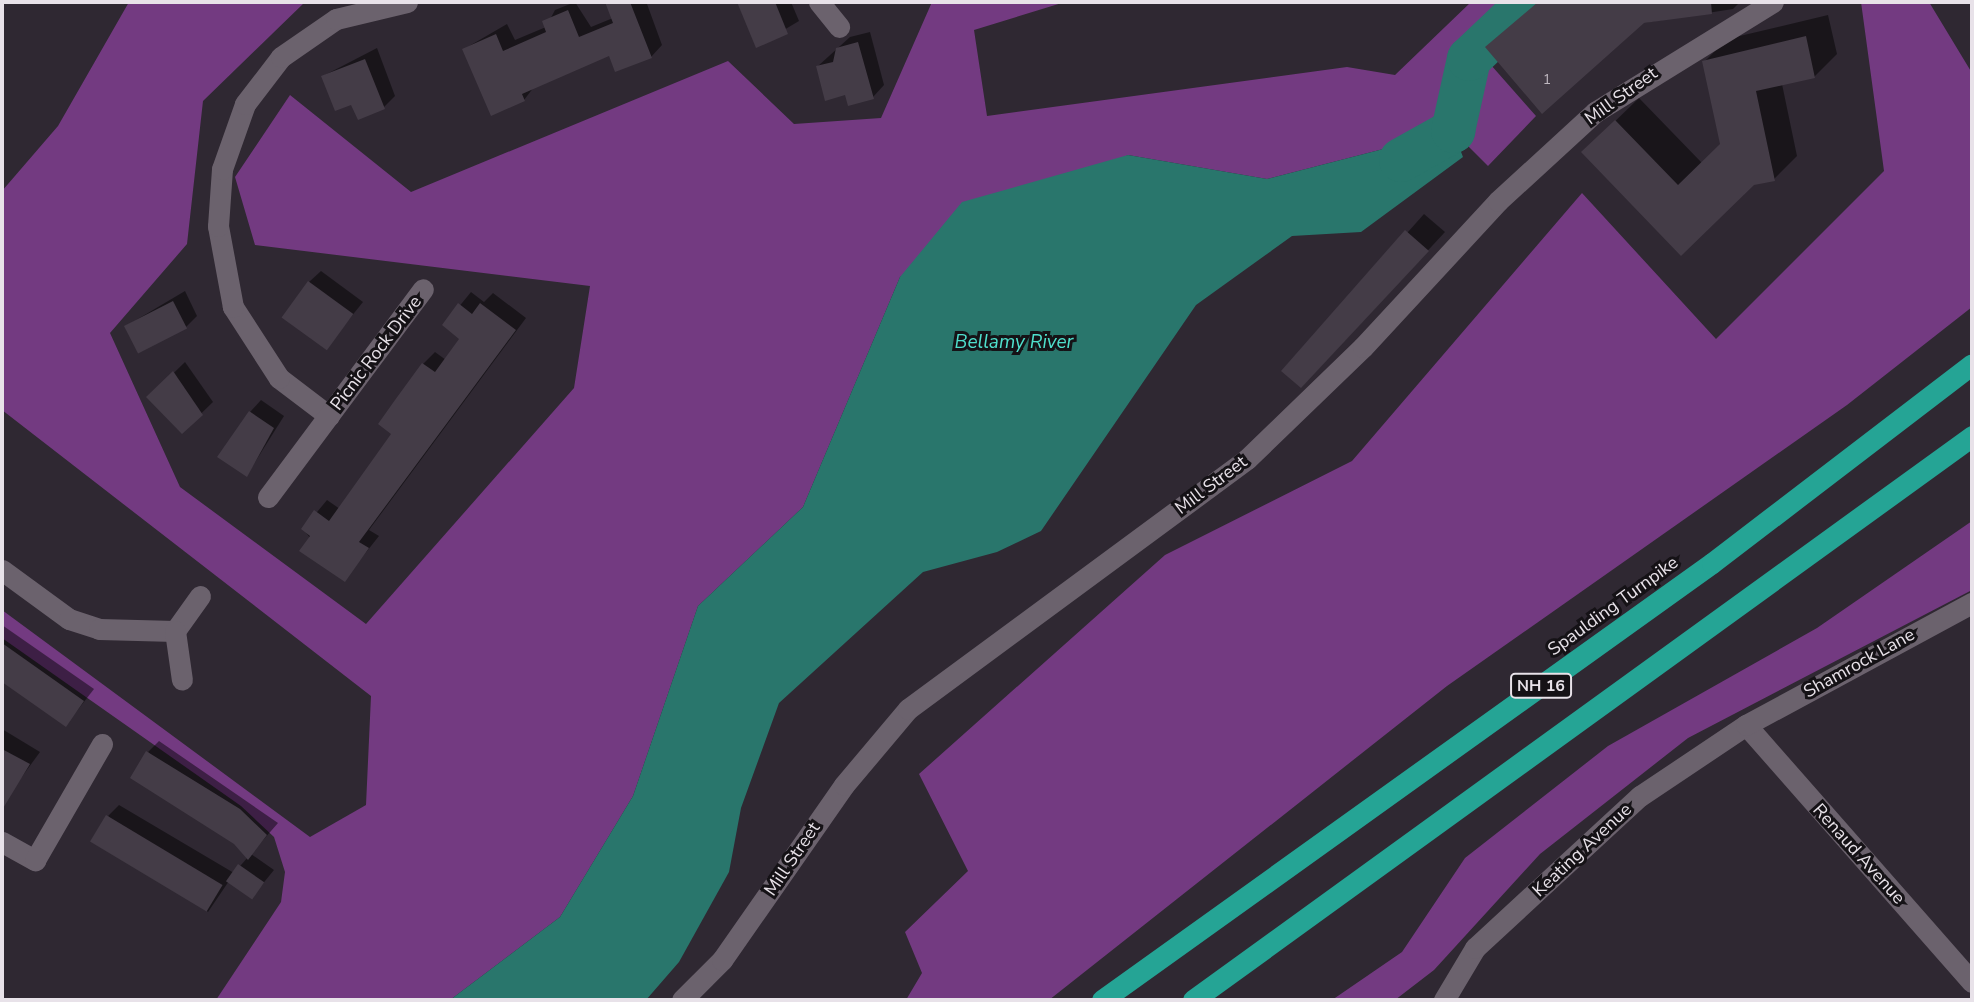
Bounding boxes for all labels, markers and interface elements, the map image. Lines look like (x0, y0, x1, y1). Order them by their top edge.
street label: Mill Street (1581, 63, 1661, 129)
house number: 1 (1543, 72, 1551, 88)
street label: Picnic Rock Drive (326, 291, 426, 415)
water label: Bellamy River (955, 332, 1073, 354)
street label: Mill Street (1171, 451, 1251, 519)
street label: Spaulding Turnpike (1544, 551, 1682, 661)
street label: Shamrock Lane (1800, 624, 1918, 702)
road number: NH 16 (1510, 674, 1572, 698)
street label: Keating Avenue (1528, 799, 1636, 901)
street label: Renaud Avenue (1808, 799, 1910, 909)
street label: Mill Street (760, 818, 824, 900)

